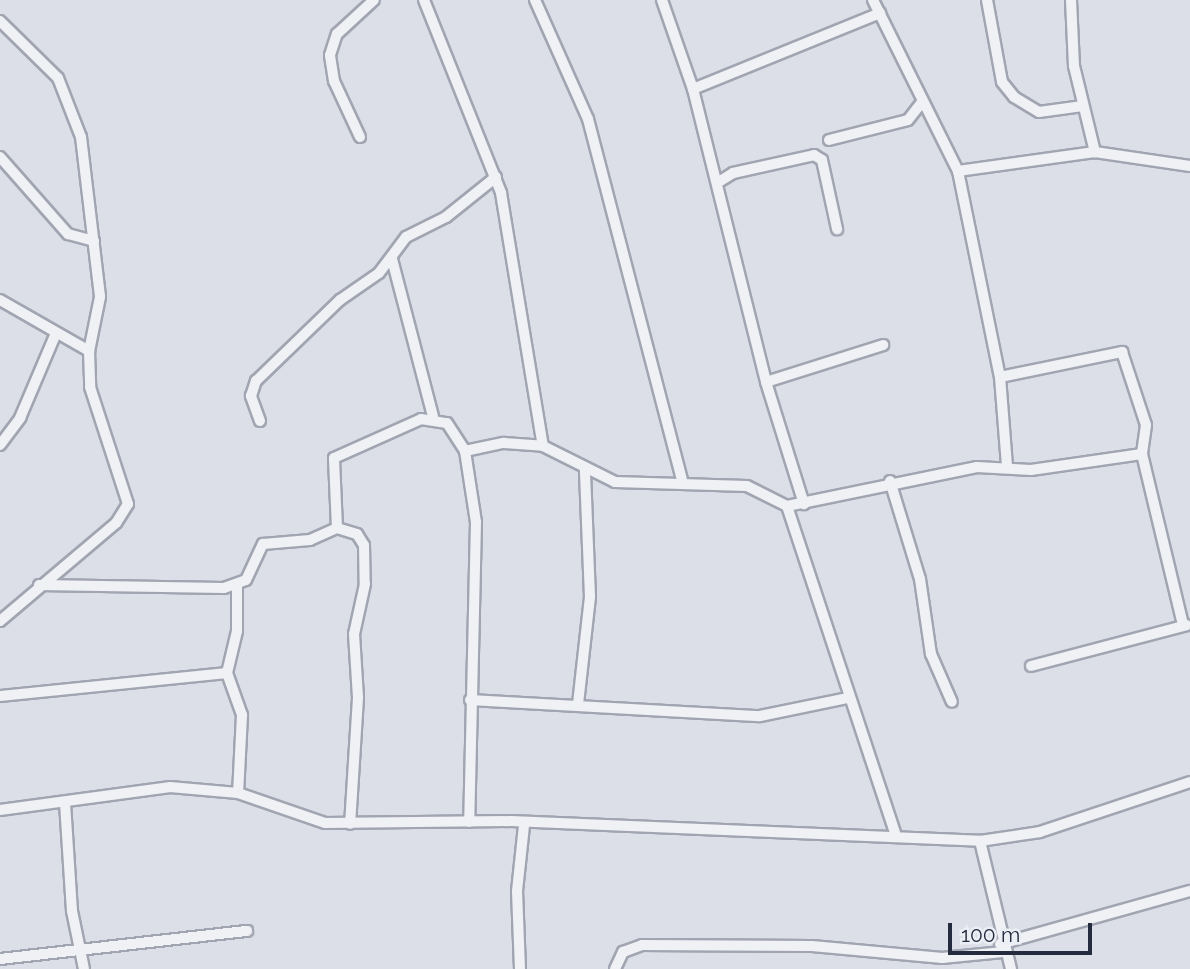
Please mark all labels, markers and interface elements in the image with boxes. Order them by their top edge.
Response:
scale bar [952,909,1096,953]
text: 100 m [961,922,1020,947]

